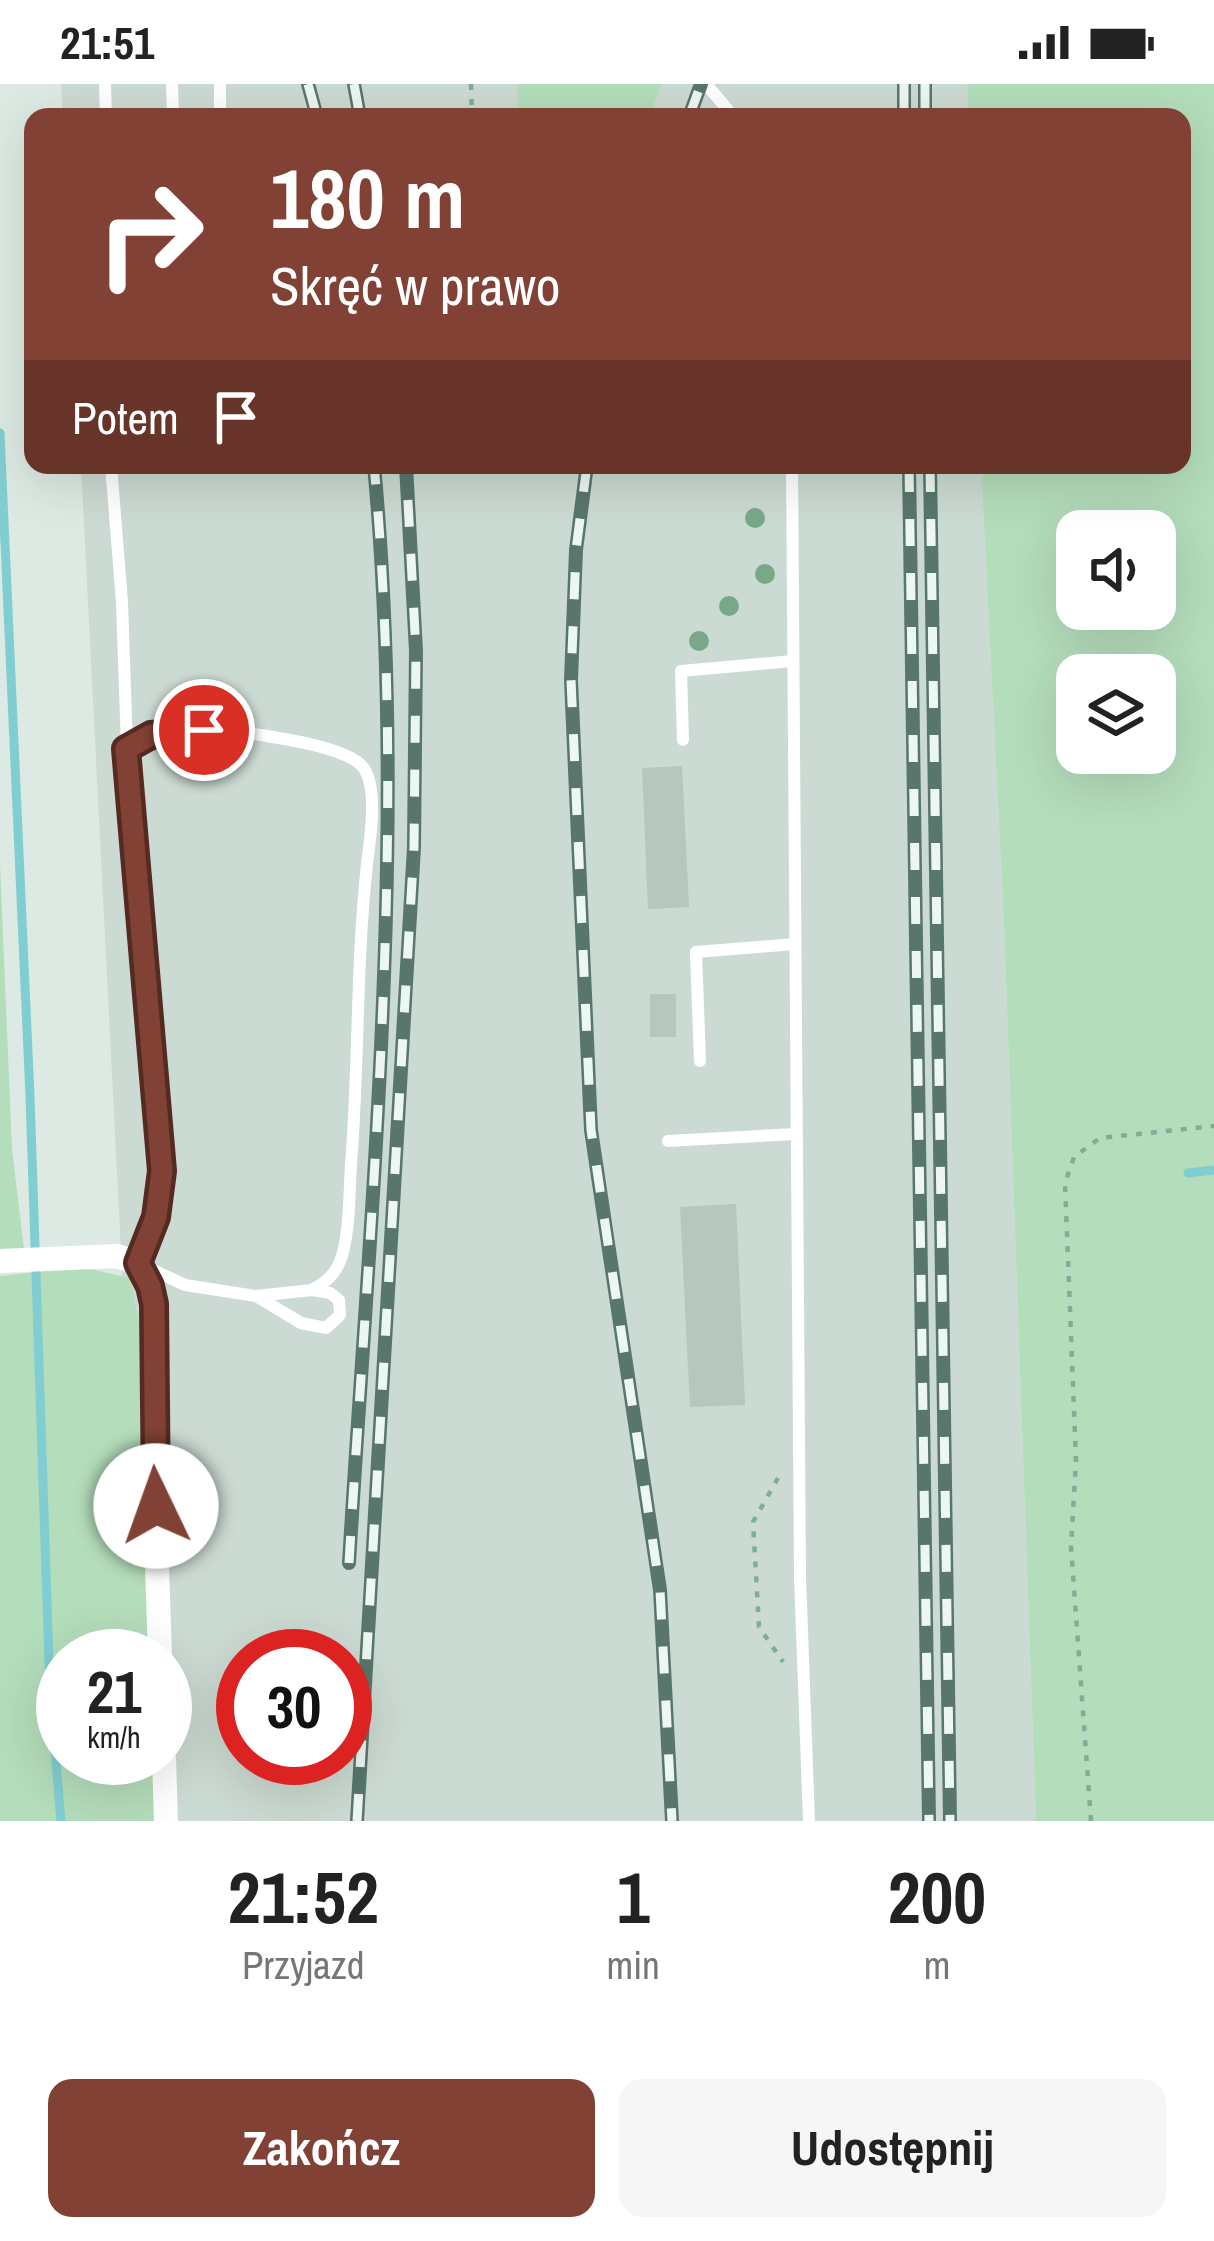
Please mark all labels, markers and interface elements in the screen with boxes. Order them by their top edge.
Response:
text: 21:51 [60,12,154,73]
text: 180 m [270,141,465,254]
icon: right [72,156,228,312]
text: Skręć w prawo [270,249,560,322]
icon: arrive [203,384,269,450]
text: Potem [72,387,179,448]
map controls [1056,510,1176,774]
button: sound [1056,510,1176,630]
button: layers [1056,654,1176,774]
pin [153,679,255,781]
icon: arrive [171,697,237,763]
position arrow [93,1443,219,1569]
speed limit sign: 30 [216,1629,372,1785]
text: 21 [87,1651,141,1732]
text: km/h [87,1717,141,1757]
text: 21:52 [228,1848,379,1945]
text: 1 [617,1848,650,1945]
text: 200 [888,1848,986,1945]
text: Przyjazd [242,1939,365,1991]
text: min [607,1939,660,1991]
text: m [924,1939,950,1991]
button: Zakończ [48,2079,595,2217]
button: Udostępnij [619,2079,1166,2217]

